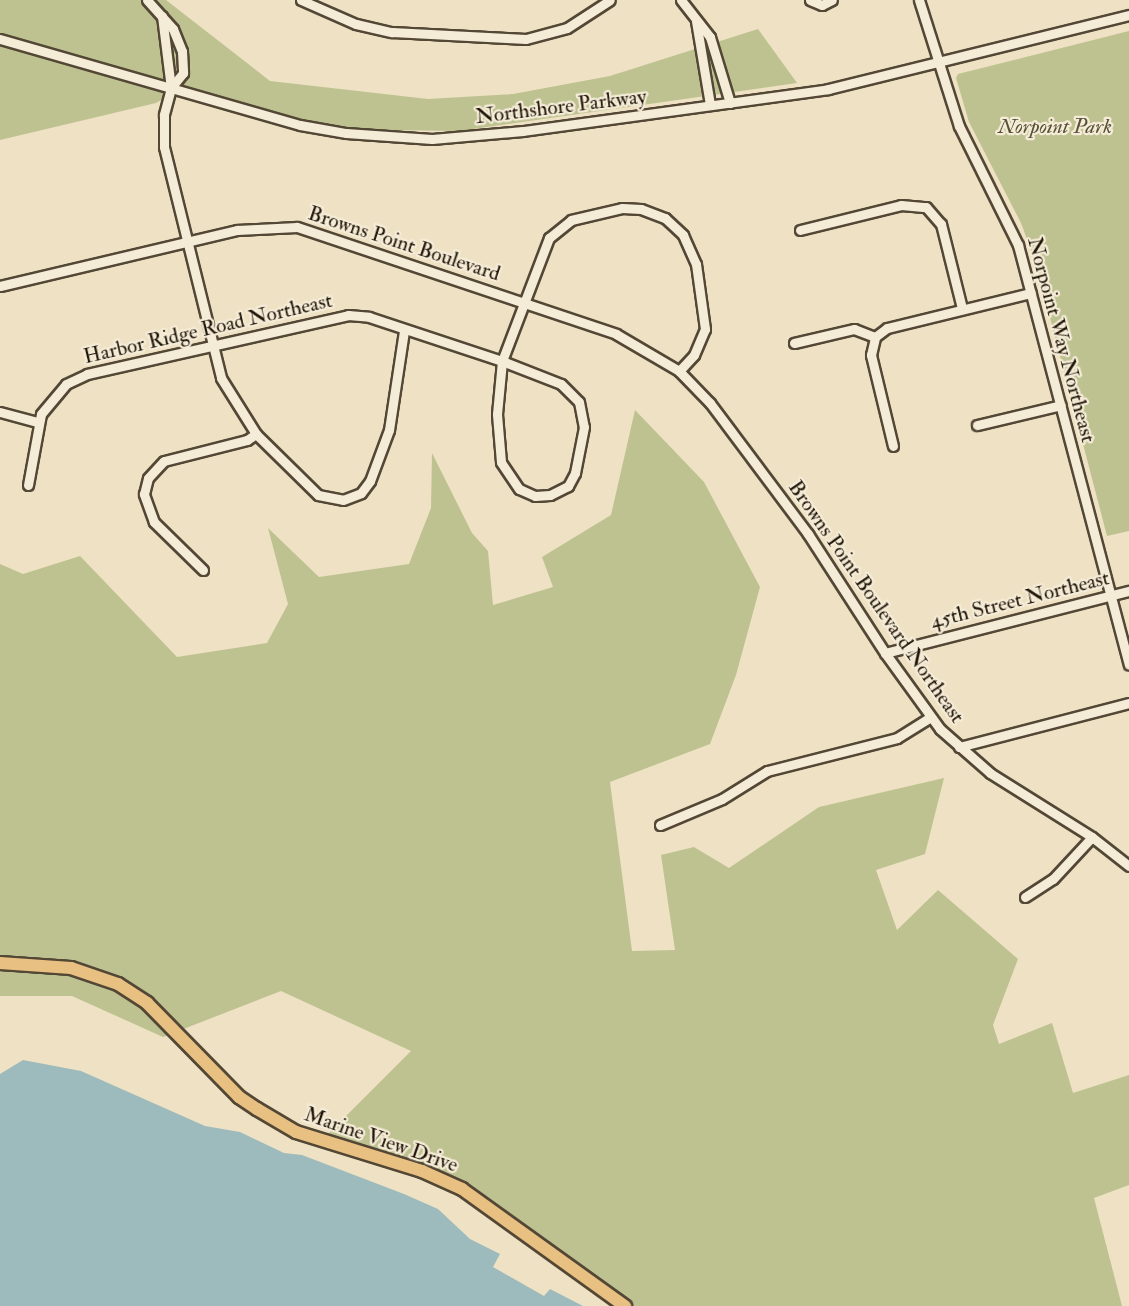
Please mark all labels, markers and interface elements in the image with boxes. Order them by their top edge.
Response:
street label: Northshore Parkway [474,84,648,130]
park label: Norpoint Park [998,114,1112,140]
street label: Browns Point Boulevard [305,201,503,287]
street label: Norpoint Way Northeast [1021,235,1101,445]
street label: Harbor Ridge Road Northeast [81,288,335,370]
street label: Browns Point Boulevard Northeast [782,476,970,728]
street label: 45th Street Northeast [928,566,1112,634]
street label: Marine View Drive [301,1102,461,1178]

